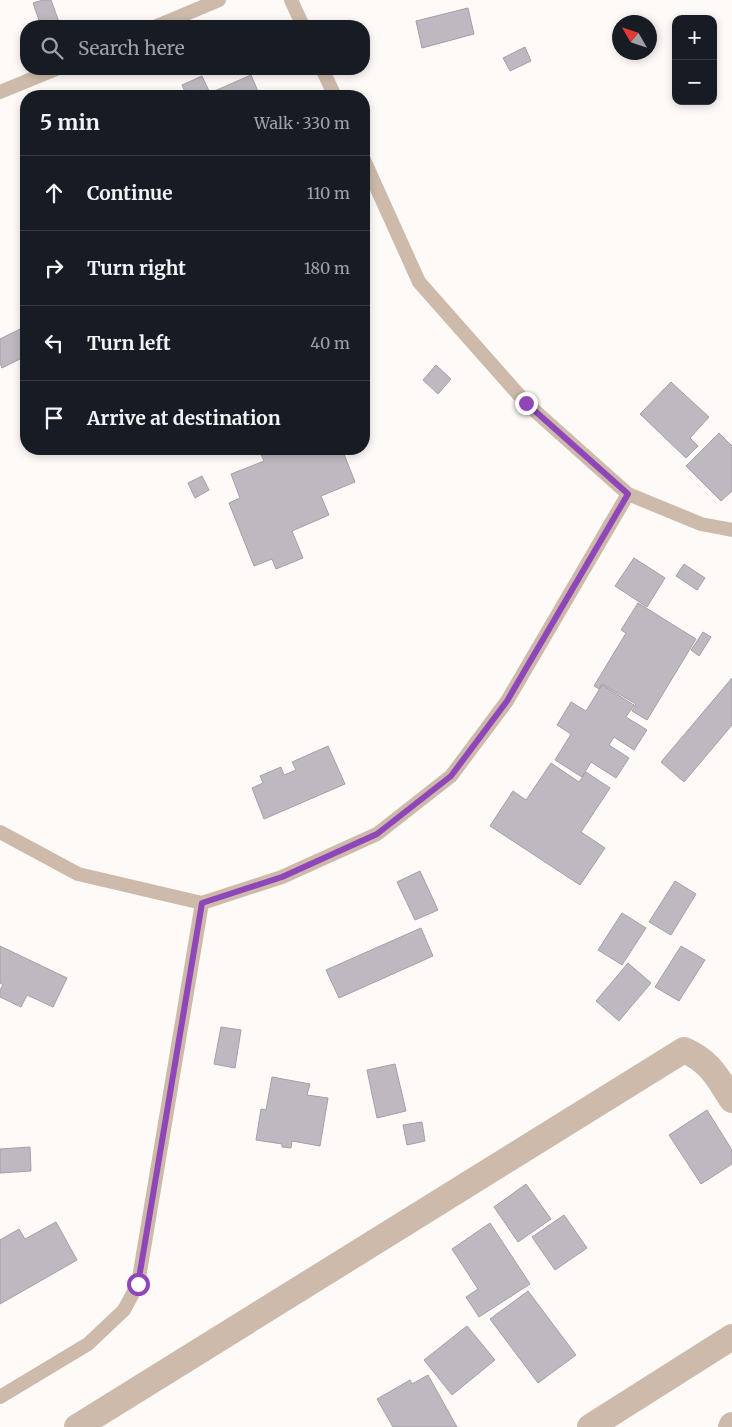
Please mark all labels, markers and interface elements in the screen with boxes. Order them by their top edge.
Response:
north arrow [612,15,657,60]
map controls [672,15,717,105]
button: + [672,15,717,60]
search box [20,20,370,75]
icon: search [38,34,66,62]
text: Search here [78,36,185,60]
button: − [672,60,717,105]
text: 5 min [40,109,100,136]
text: Walk · 330 m [254,113,350,133]
icon: ahead [40,179,68,207]
text: Continue [87,181,173,205]
text: 110 m [307,183,350,203]
icon: right [40,254,68,282]
text: Turn right [87,256,186,280]
text: 180 m [304,258,350,278]
icon: left [40,329,68,357]
text: Turn left [87,331,171,355]
text: 40 m [310,333,350,353]
route end [515,392,538,415]
icon: arrive [40,404,68,432]
text: Arrive at destination [87,406,281,430]
route start [127,1273,150,1296]

